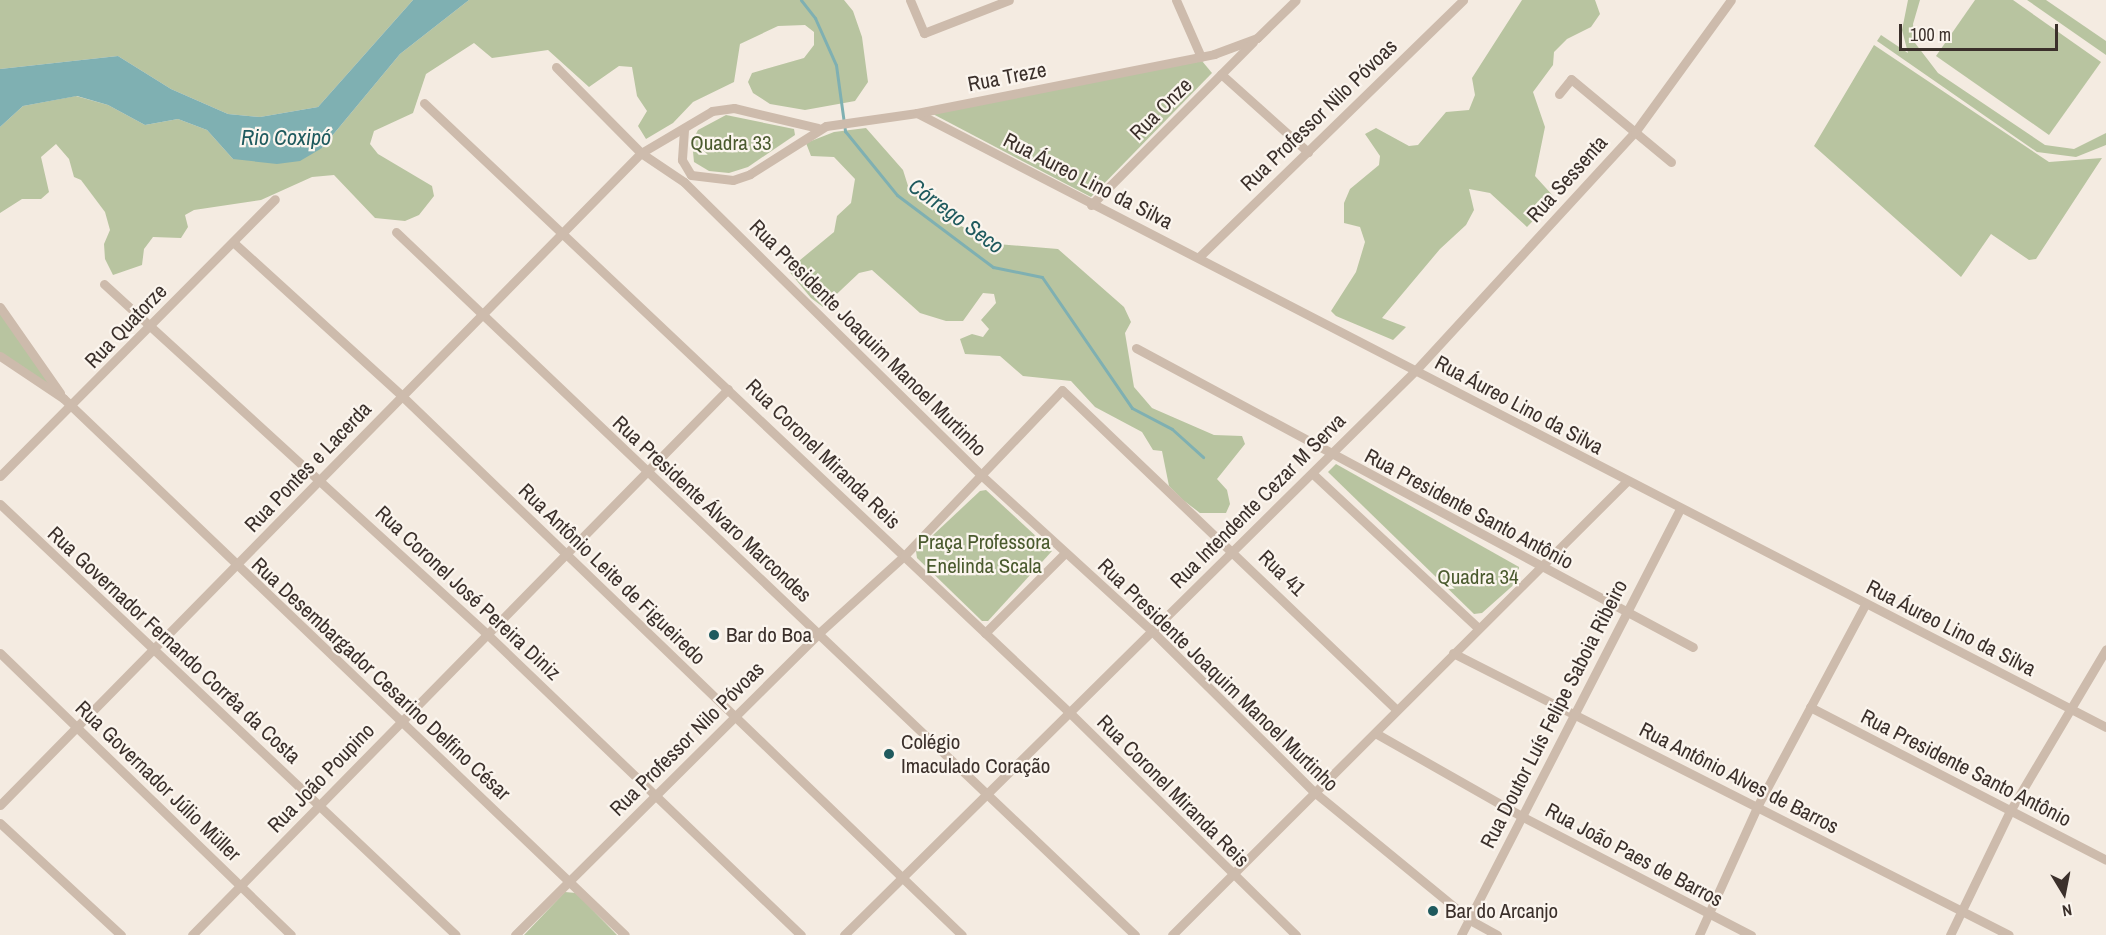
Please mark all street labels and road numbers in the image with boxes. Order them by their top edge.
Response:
street label: Rua Professor Nilo Póvoas [1236,34,1402,196]
street label: Rua Treze [965,57,1049,97]
street label: Rua Onze [1125,73,1197,145]
street label: Rua Áureo Lino da Silva [999,127,1177,235]
street label: Rua Sessenta [1521,130,1613,228]
street label: Rua Presidente Joaquim Manoel Murtinho [744,214,992,462]
street label: Rua Quatorze [80,279,172,373]
street label: Rua Áureo Lino da Silva [1430,350,1608,460]
street label: Rua Coronel Miranda Reis [741,374,905,534]
street label: Rua Pontes e Lacerda [239,397,377,537]
street label: Rua Intendente Cezar M Serva [1165,408,1351,594]
street label: Rua Presidente Álvaro Marcondes [607,410,817,608]
street label: Rua Presidente Santo Antônio [1360,443,1578,575]
street label: Rua Antônio Leite de Figueiredo [513,478,711,670]
street label: Rua Coronel José Pereira Diniz [370,501,566,685]
street label: Rua Governador Fernando Corrêa da Costa [43,521,305,769]
street label: Rua 41 [1253,545,1311,601]
street label: Rua Desembargador Cesarino Delfino César [246,552,516,806]
street label: Rua Presidente Joaquim Manoel Murtinho [1093,553,1343,797]
street label: Rua Áureo Lino da Silva [1862,574,2040,682]
street label: Rua Doutor Luís Felipe Saboia Ribeiro [1475,576,1633,852]
street label: Rua Professor Nilo Póvoas [605,657,769,821]
street label: Rua Governador Júlio Müller [70,695,246,867]
street label: Rua Presidente Santo Antônio [1856,704,2076,832]
street label: Rua Coronel Miranda Reis [1092,710,1254,872]
street label: Rua Antônio Alves de Barros [1634,716,1844,840]
street label: Rua João Poupino [262,718,380,838]
street label: Rua João Paes de Barros [1541,798,1727,912]

